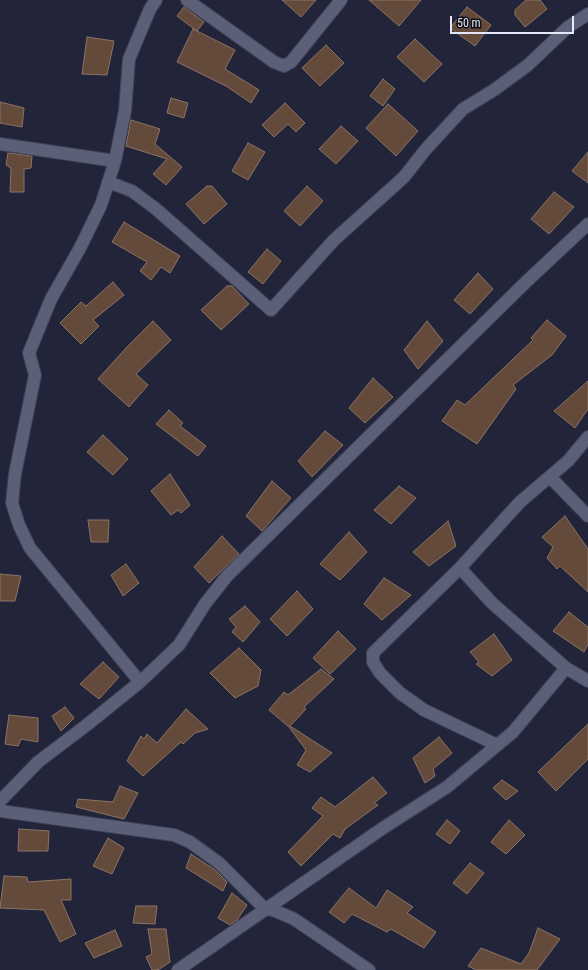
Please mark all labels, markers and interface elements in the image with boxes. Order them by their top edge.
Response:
scale bar [452,8,576,34]
text: 50 m [457,16,481,30]

